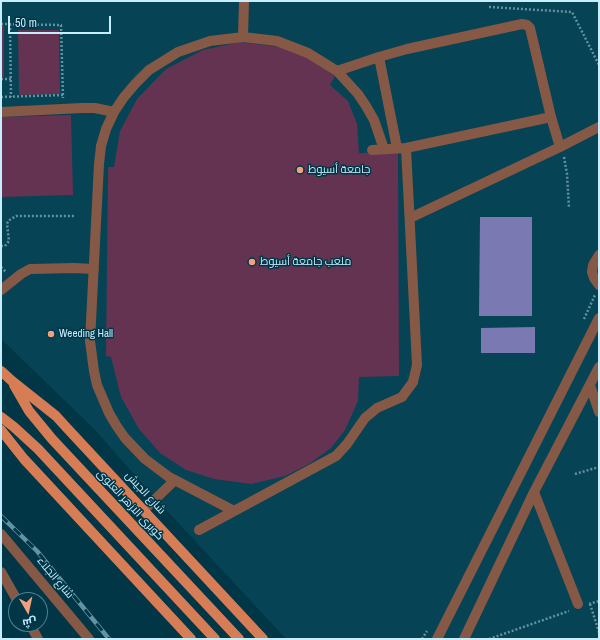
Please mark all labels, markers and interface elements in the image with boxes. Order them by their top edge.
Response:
scale bar [10,8,113,34]
text: 50 m [15,15,37,31]
place label: جامعة أسيوط [308,163,370,177]
marker: جامعة أسيوط [295,165,305,175]
place label: ملعب جامعة أسيوط [260,255,351,269]
marker: ملعب جامعة أسيوط [247,257,257,267]
place label: Weeding Hall [59,327,113,341]
marker: Weeding Hall [46,329,56,339]
street label: كوبرى الازهر العلوى [94,467,166,543]
street label: شارع الجيش [122,469,168,517]
street label: شارع الجلاء [34,555,76,601]
north arrow [8,592,48,632]
text: ش [22,615,38,631]

